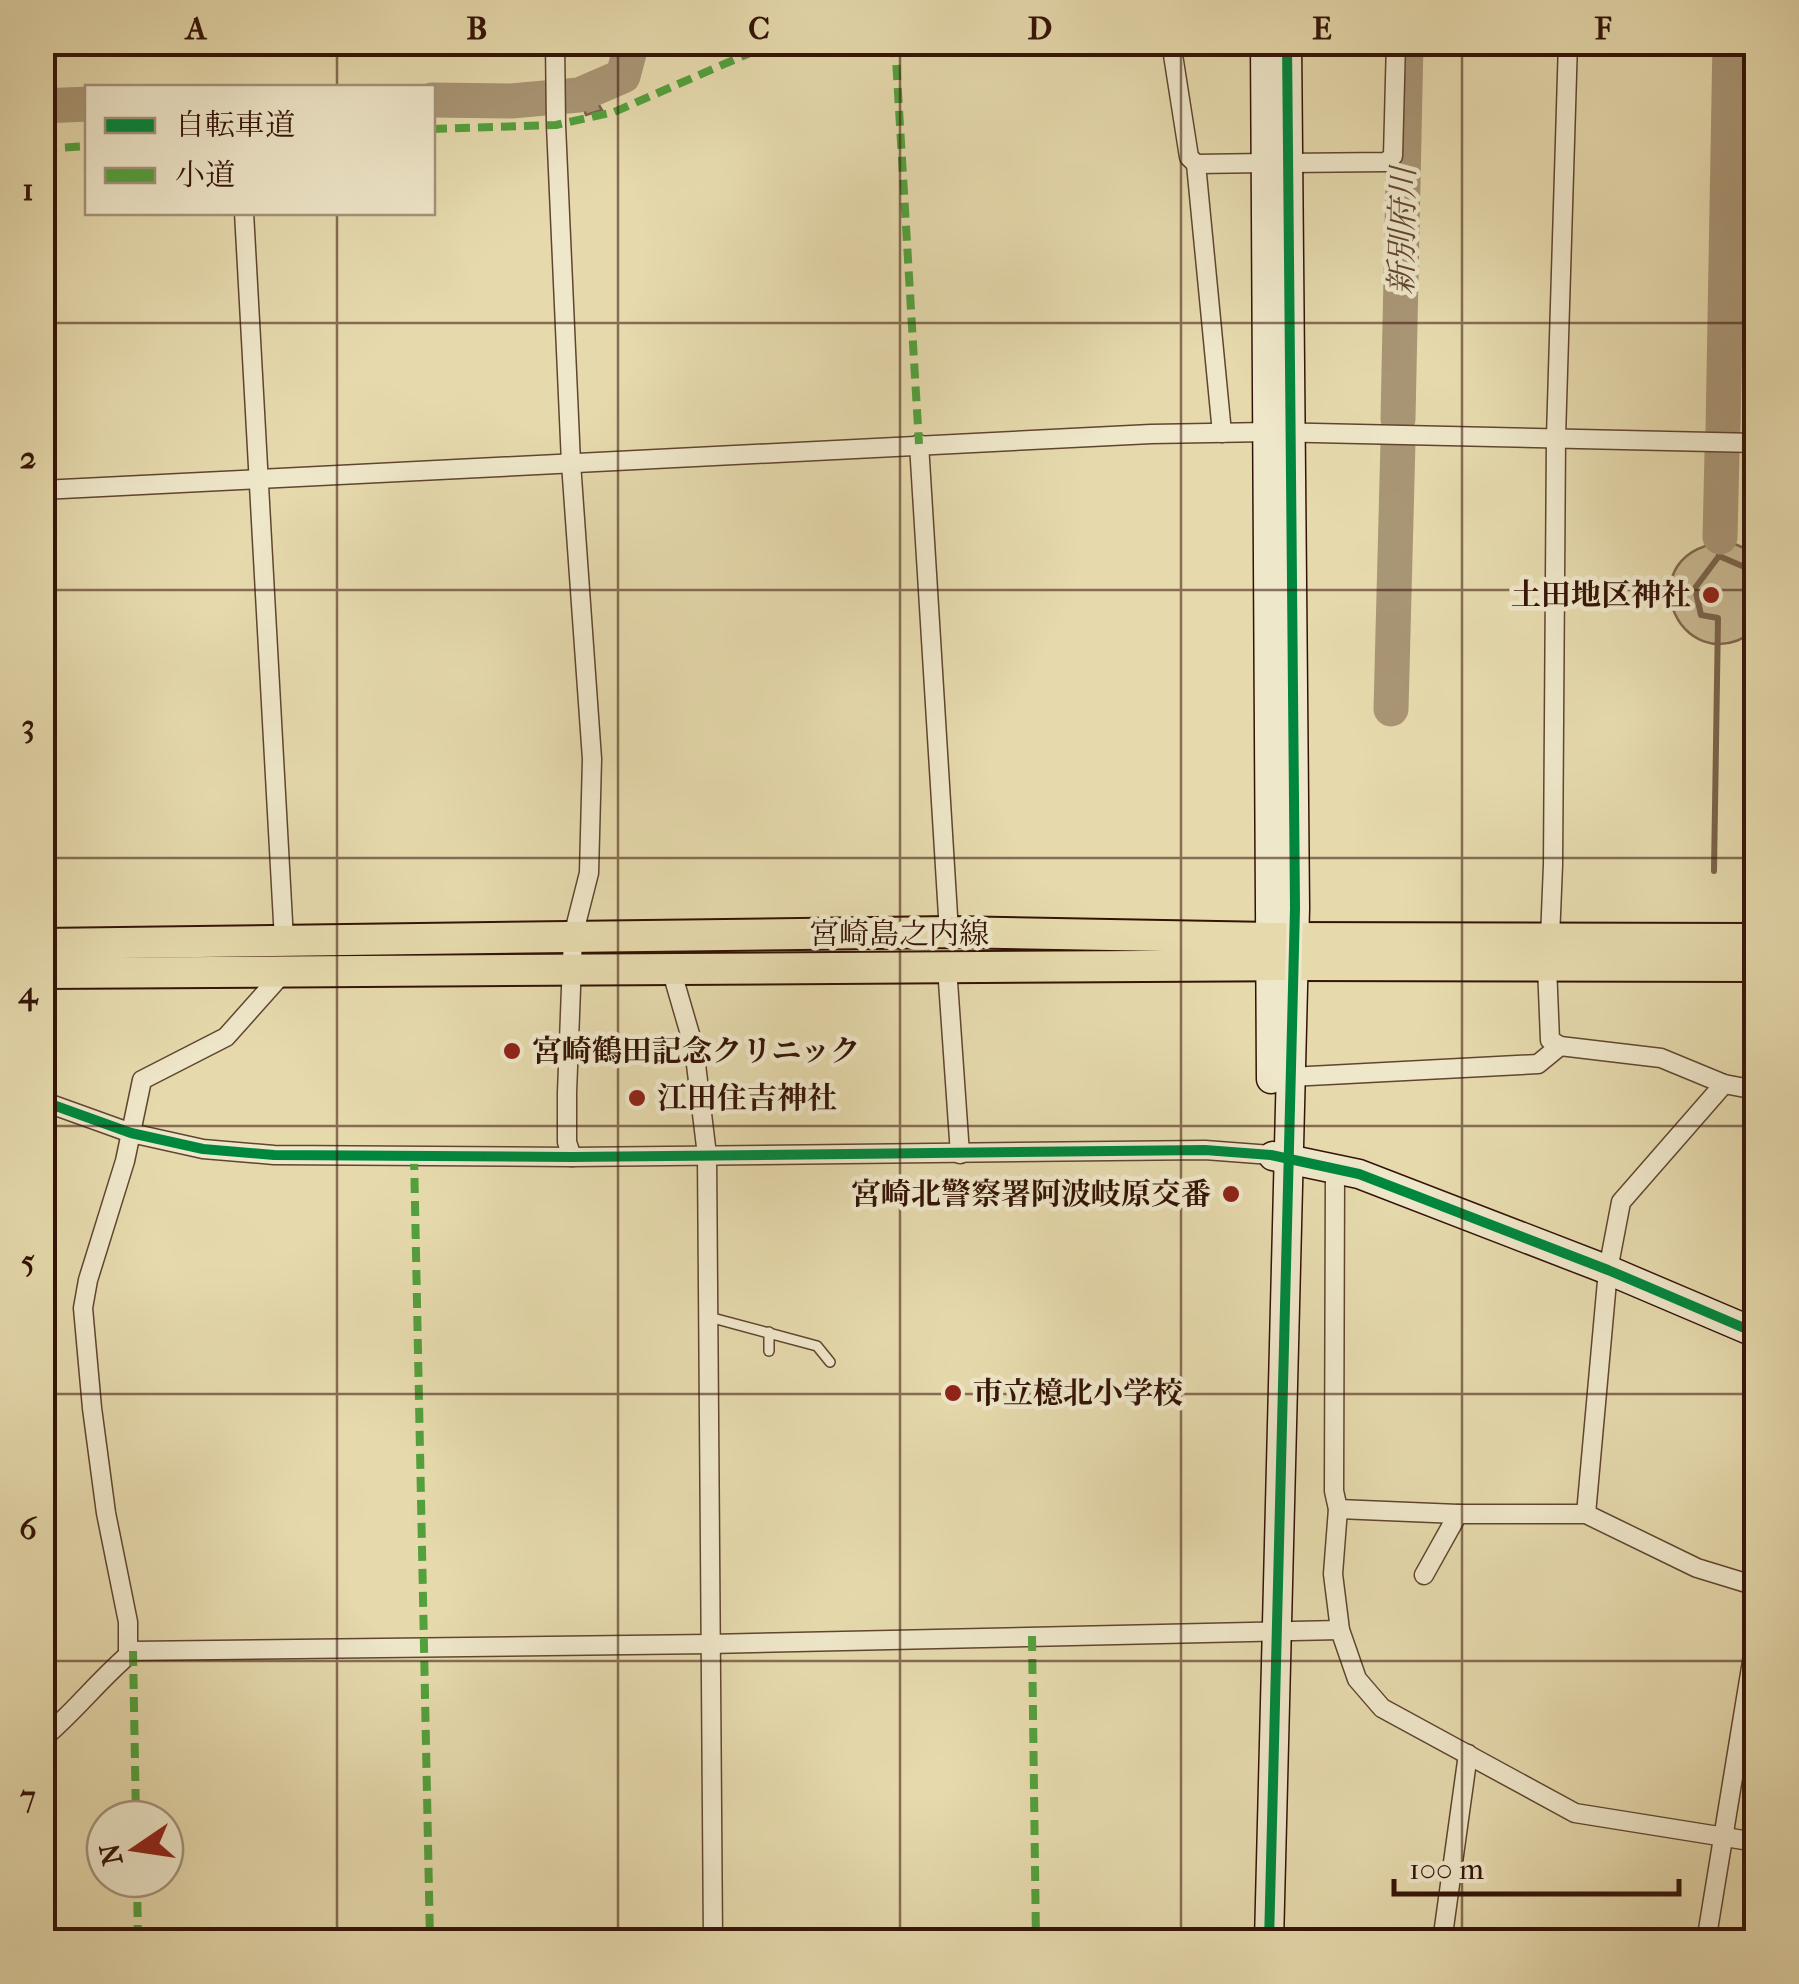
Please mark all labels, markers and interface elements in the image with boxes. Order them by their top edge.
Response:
text: A [184,10,208,47]
text: B [467,10,487,47]
text: C [748,10,770,47]
text: D [1028,10,1052,47]
text: E [1312,10,1332,47]
text: F [1594,10,1612,47]
legend [85,85,435,215]
text: 自転車道 [175,108,295,143]
text: 小道 [175,158,235,193]
water label: 新別府川 [1383,164,1422,295]
text: 1 [22,171,34,208]
text: 2 [20,439,36,476]
place label: 土田地区神社 [1511,578,1691,613]
marker: 土田地区神社 [1700,584,1722,606]
text: 3 [21,707,35,744]
street label: 宮崎島之内線 [809,917,989,952]
text: 4 [18,974,40,1012]
place label: 宮崎鶴田記念クリニック [532,1034,860,1069]
marker: 宮崎鶴田記念クリニック [501,1040,523,1062]
place label: 江田住吉神社 [657,1081,837,1116]
marker: 江田住吉神社 [626,1087,648,1109]
place label: 宮崎北警察署阿波岐原交番 [851,1177,1211,1212]
marker: 宮崎北警察署阿波岐原交番 [1220,1183,1242,1205]
text: 5 [21,1242,35,1279]
place label: 市立檍北小学校 [973,1376,1183,1411]
marker: 市立檍北小学校 [942,1382,964,1404]
text: 6 [19,1510,37,1547]
text: 7 [19,1778,36,1815]
north arrow [85,1799,185,1899]
scale bar [1394,1834,1679,1896]
text: N [92,1840,130,1869]
text: 100 m [1409,1852,1484,1887]

